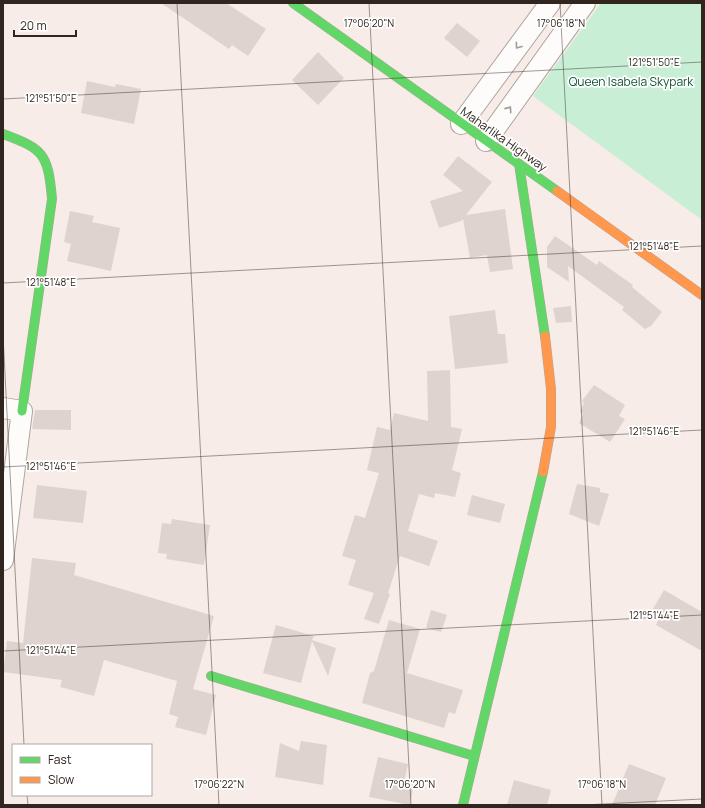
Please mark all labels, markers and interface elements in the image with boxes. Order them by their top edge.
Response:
scale bar [14,12,76,38]
text: 17°06'20"N [344,16,394,30]
text: 17°06'18"N [537,16,585,30]
text: 20 m [20,17,47,34]
one-way arrow [516,41,523,48]
text: 121°51'50"E [628,55,680,69]
park label: Queen Isabela Skypark [569,73,694,90]
text: 121°51'50"E [25,91,77,105]
street label: Maharlika Highway [457,103,551,176]
one-way arrow [504,107,511,114]
text: 121°51'48"E [629,239,679,253]
text: 121°51'48"E [26,275,76,289]
text: 121°51'46"E [629,424,679,438]
text: 121°51'46"E [26,459,76,473]
text: 121°51'44"E [629,608,679,622]
text: 121°51'44"E [26,643,76,657]
legend [12,744,152,796]
text: Fast [48,751,72,768]
text: Slow [48,771,74,788]
text: 17°06'22"N [194,777,244,791]
text: 17°06'20"N [385,777,435,791]
text: 17°06'18"N [578,777,626,791]

